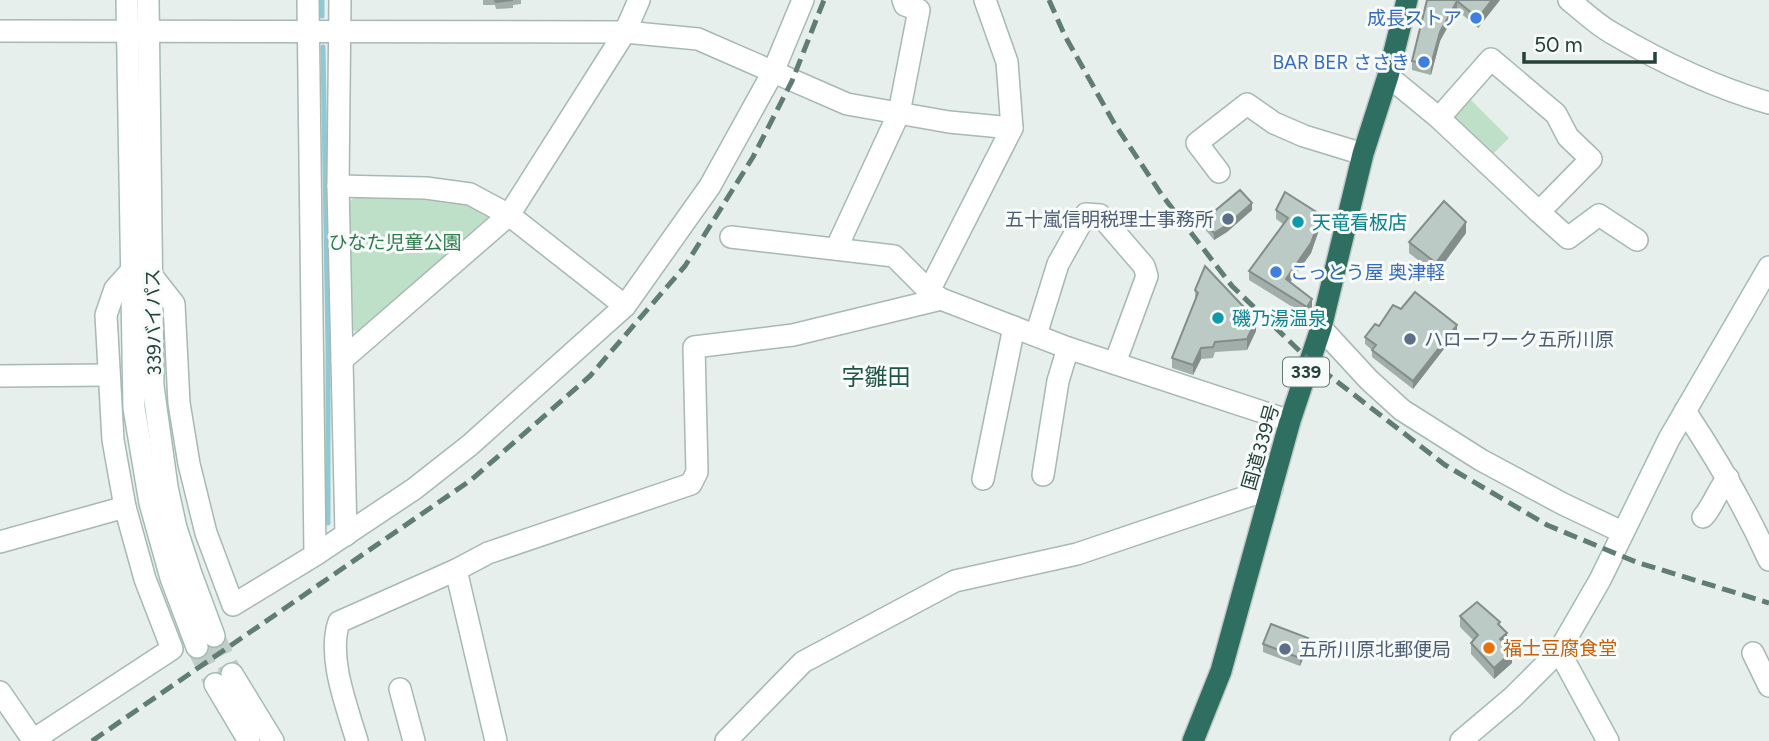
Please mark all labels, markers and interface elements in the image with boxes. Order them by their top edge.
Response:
place label: 成長ストア [1367,7,1462,30]
marker: 成長ストア [1468,10,1484,26]
scale bar [1524,21,1655,65]
text: 50 m [1534,32,1583,57]
place label: BAR BER ささき [1272,51,1410,74]
marker: BAR BER ささき [1416,54,1432,70]
place label: 五十嵐信明税理士事務所 [1005,208,1214,231]
marker: 五十嵐信明税理士事務所 [1220,211,1236,227]
place label: 天竜看板店 [1312,211,1407,234]
marker: 天竜看板店 [1290,214,1306,230]
park label: ひなた児童公園 [328,231,462,254]
place label: こっとう屋 奥津軽 [1290,261,1445,284]
marker: こっとう屋 奥津軽 [1268,264,1284,280]
street label: 339バイパス [141,268,166,376]
place label: 磯乃湯温泉 [1232,307,1327,330]
marker: 磯乃湯温泉 [1210,310,1226,326]
place label: ハローワーク五所川原 [1424,328,1614,351]
marker: ハローワーク五所川原 [1402,331,1418,347]
road number: 339 [1283,358,1329,386]
district label: 字雛田 [842,363,911,391]
street label: 国道339号 [1237,401,1284,493]
place label: 福士豆腐食堂 [1503,637,1617,660]
place label: 五所川原北郵便局 [1299,638,1451,661]
marker: 福士豆腐食堂 [1481,640,1497,656]
marker: 五所川原北郵便局 [1277,641,1293,657]

